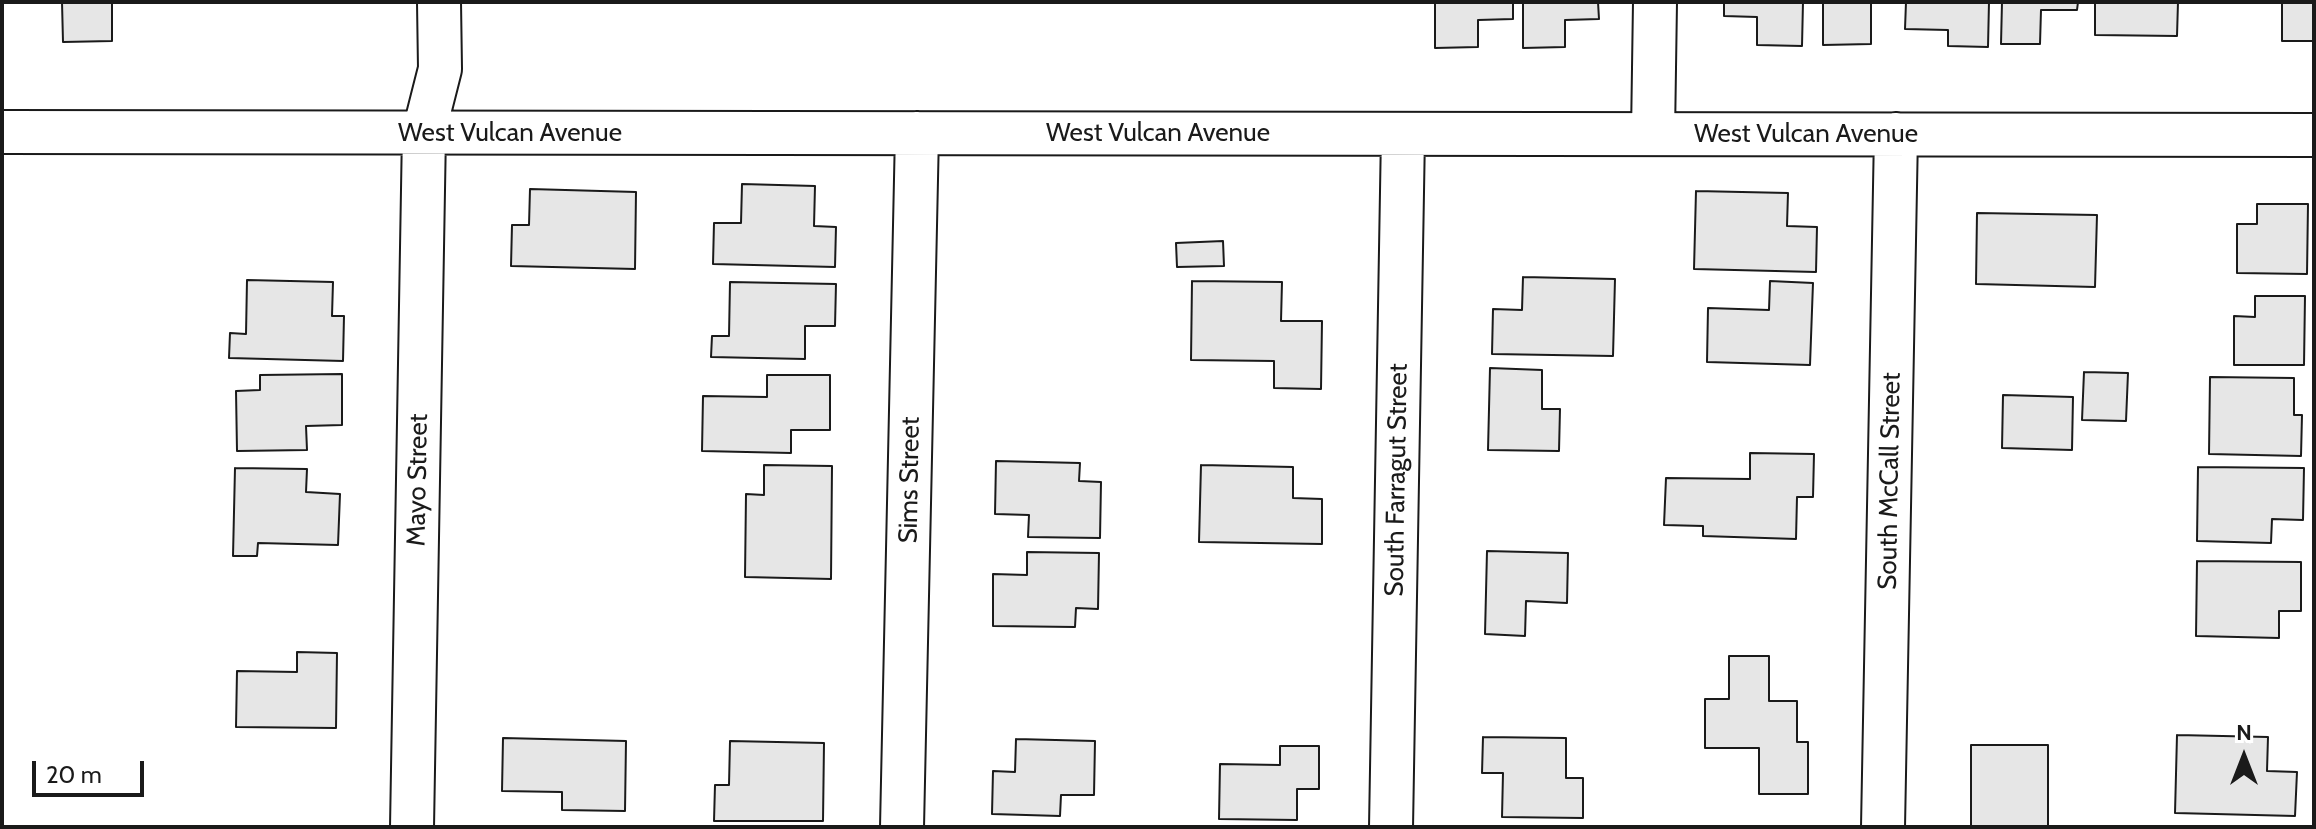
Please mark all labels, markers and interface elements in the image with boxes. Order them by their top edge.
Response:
street label: West Vulcan Avenue [398,117,622,149]
street label: West Vulcan Avenue [1046,117,1270,149]
street label: West Vulcan Avenue [1694,118,1918,150]
street label: South Farragut Street [1379,363,1415,597]
street label: South McCall Street [1873,372,1907,590]
street label: Mayo Street [401,413,435,547]
street label: Sims Street [893,416,927,544]
north arrow [2204,717,2284,797]
text: N [2236,719,2252,746]
scale bar [36,745,148,795]
text: 20 m [46,760,102,789]

